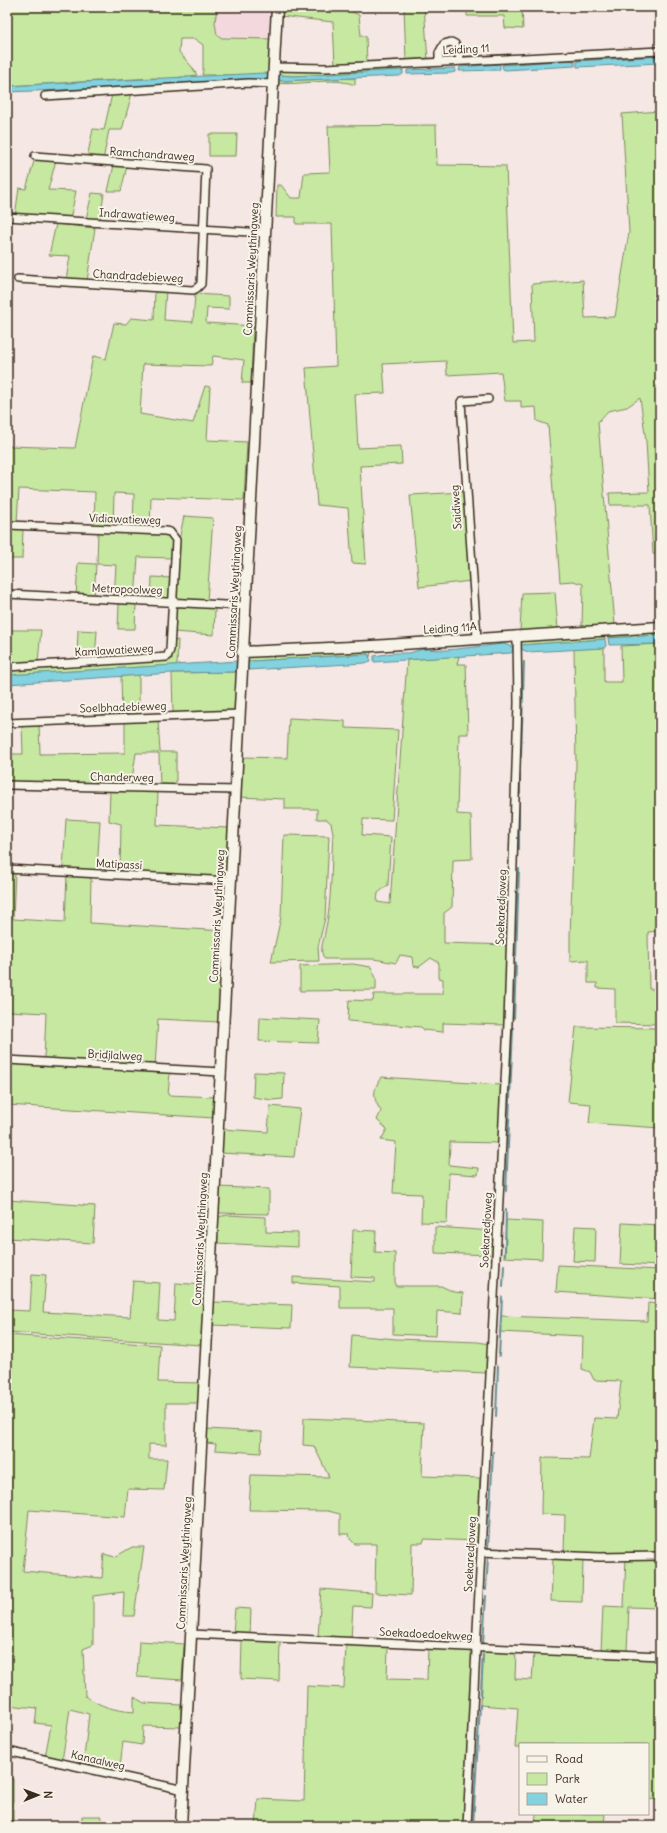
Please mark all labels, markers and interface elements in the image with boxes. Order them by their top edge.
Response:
street label: Leiding 11 [442,41,490,57]
street label: Ramchandraweg [109,144,195,164]
street label: Commissaris Weythingweg [241,202,261,336]
street label: Indrawatieweg [99,205,175,225]
street label: Chandradebieweg [92,267,184,285]
street label: Saidiweg [447,484,465,530]
street label: Vidiawatieweg [89,511,161,527]
street label: Commissaris Weythingweg [224,525,244,659]
street label: Metropoolweg [91,581,163,597]
street label: Leiding 11A [423,619,477,637]
street label: Kamlawatieweg [74,641,154,659]
street label: Soelbhadebieweg [79,698,167,716]
street label: Chanderweg [90,769,154,785]
street label: Commissaris Weythingweg [207,849,227,983]
street label: Matipassi [96,856,142,872]
street label: Soekaredjoweg [493,869,509,945]
street label: Bridjlalweg [87,1047,143,1063]
street label: Commissaris Weythingweg [190,1172,210,1306]
street label: Soekaredjoweg [477,1192,495,1268]
street label: Commissaris Weythingweg [174,1496,194,1630]
street label: Soekaredjoweg [461,1516,479,1592]
street label: Soekadoedoekweg [379,1625,473,1643]
legend [519,1743,649,1815]
street label: Kanaalweg [70,1747,126,1773]
text: Road [555,1751,583,1766]
text: Park [555,1771,580,1786]
north arrow [18,1775,58,1815]
text: N [41,1791,55,1799]
text: Water [555,1791,588,1806]

